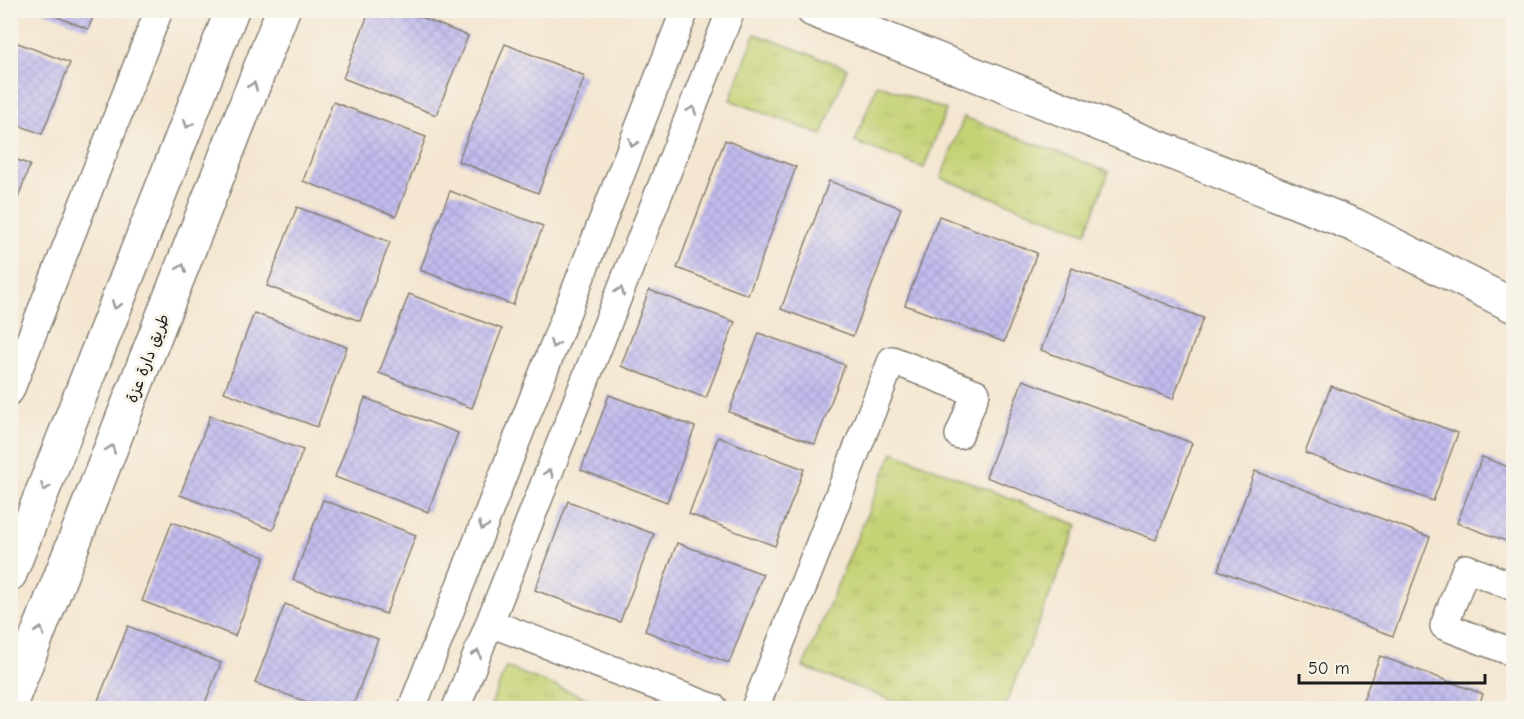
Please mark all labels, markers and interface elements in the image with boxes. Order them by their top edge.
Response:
one-way arrow [246,81,258,92]
one-way arrow [685,105,697,116]
one-way arrow [182,118,195,128]
one-way arrow [628,137,640,148]
one-way arrow [175,263,187,274]
one-way arrow [613,286,625,297]
one-way arrow [111,299,123,310]
street label: طريق دارة عزة [123,311,173,405]
one-way arrow [549,338,562,349]
one-way arrow [104,444,116,455]
one-way arrow [542,468,554,479]
one-way arrow [40,480,52,491]
one-way arrow [478,520,490,531]
one-way arrow [32,626,45,636]
scale bar [1299,647,1485,685]
one-way arrow [470,649,483,660]
text: 50 m [1308,658,1350,679]

